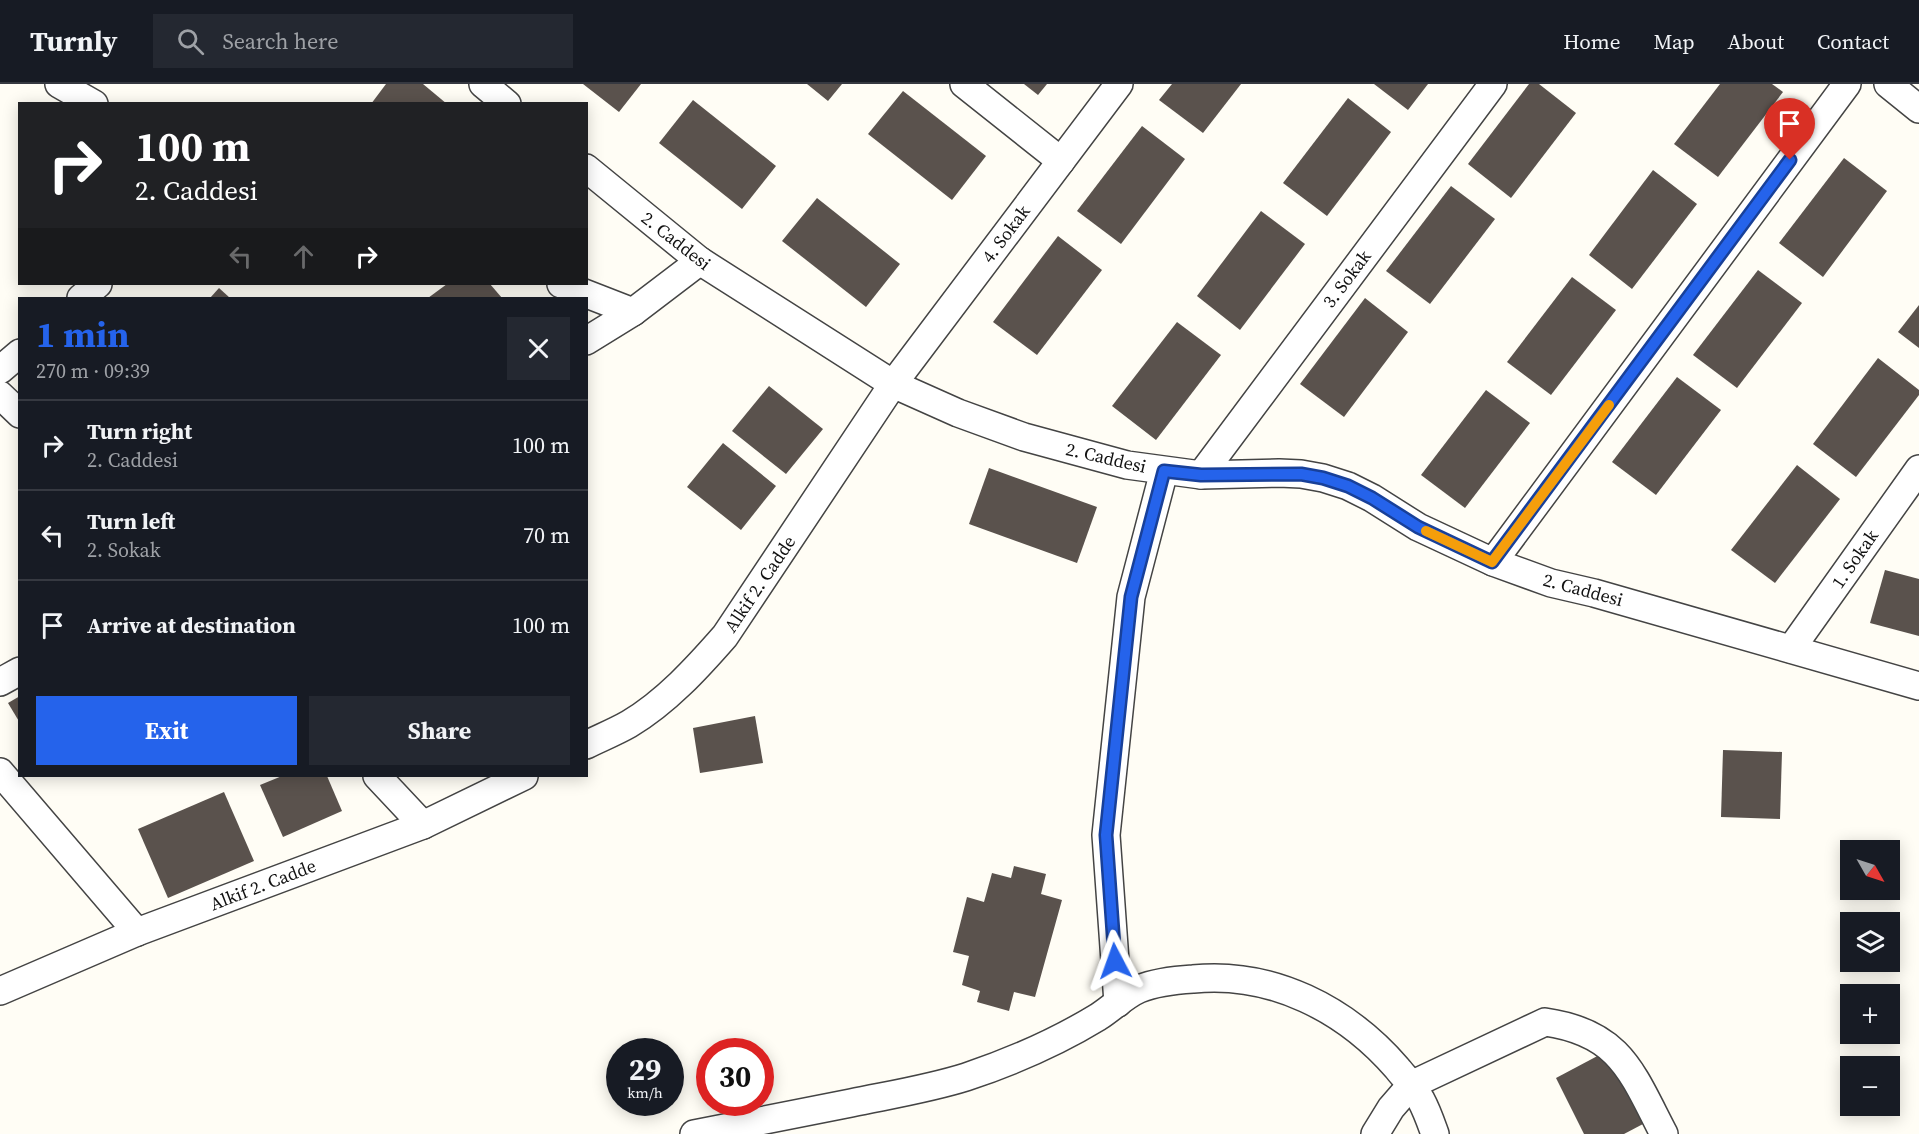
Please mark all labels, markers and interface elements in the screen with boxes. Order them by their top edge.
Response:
search box [153,14,573,68]
text: Turnly [30,22,117,60]
icon: search [174,25,207,58]
text: Search here [222,26,338,56]
text: Home [1563,27,1621,56]
text: Map [1654,27,1695,56]
text: About [1728,27,1784,56]
text: Contact [1817,27,1889,56]
pin [1764,98,1815,160]
icon: arrive [1773,107,1806,140]
text: 100 m [135,117,250,175]
icon: right [36,126,114,204]
text: 2. Caddesi [135,172,258,209]
street label: 4. Sokak [976,200,1036,268]
street label: 2. Caddesi [636,206,716,276]
icon: left [224,240,257,273]
icon: ahead [287,240,320,273]
icon: right [350,240,383,273]
street label: 3. Sokak [1317,245,1377,313]
text: 1 min [36,310,129,359]
button: close [507,317,570,380]
text: 270 m · 09:39 [36,357,150,385]
text: Turn right [87,416,192,446]
icon: right [36,429,69,462]
text: 100 m [512,430,570,460]
street label: 2. Caddesi [1063,436,1149,479]
text: 2. Caddesi [87,446,178,474]
text: Turn left [87,506,175,536]
icon: left [36,519,69,552]
text: 70 m [523,520,570,550]
street label: 1. Sokak [1825,524,1884,593]
street label: Alkif 2. Cadde [718,530,801,637]
text: 2. Sokak [87,536,161,564]
street label: 2. Caddesi [1540,567,1626,612]
icon: arrive [36,609,69,642]
text: Arrive at destination [87,610,296,640]
text: 100 m [512,610,570,640]
button: Exit [36,696,297,765]
button: Share [309,696,570,765]
north arrow [1840,840,1900,900]
map controls [1840,840,1900,1116]
street label: Alkif 2. Cadde [206,853,319,916]
button: layers [1840,912,1900,972]
position arrow [1083,929,1147,993]
button: + [1840,984,1900,1044]
speed limit sign: 30 [696,1038,774,1116]
text: 29 [629,1049,661,1090]
button: − [1840,1056,1900,1116]
text: km/h [627,1082,663,1103]

